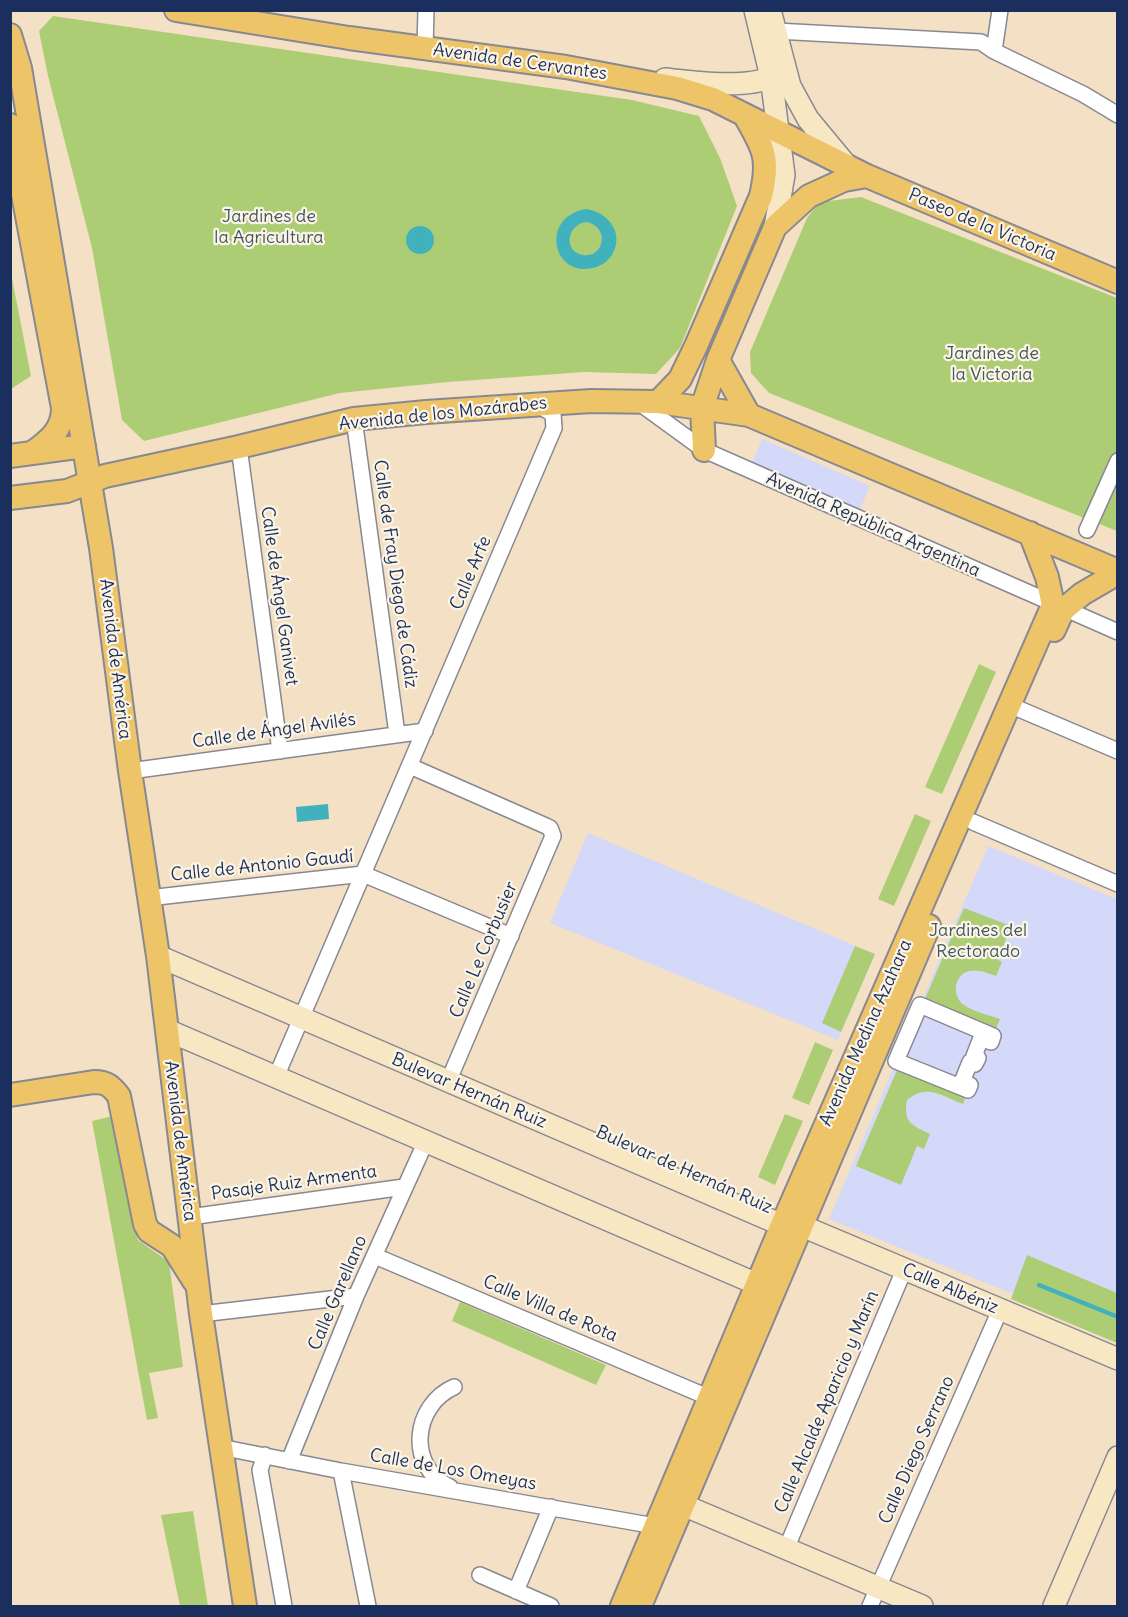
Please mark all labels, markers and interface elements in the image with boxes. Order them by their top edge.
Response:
street label: Avenida de Cervantes [432,39,608,85]
street label: Paseo de la Victoria [905,184,1059,266]
park label: Jardines de la Agricultura [214,206,324,248]
park label: Jardines de la Victoria [945,343,1039,386]
street label: Avenida de los Mozárabes [338,392,548,436]
street label: Calle de Fray Diego de Cádiz [368,458,422,690]
street label: Avenida República Argentina [763,468,983,582]
street label: Calle de Ángel Ganivet [256,505,302,687]
street label: Calle Arfe [446,533,496,613]
street label: Avenida de América [94,577,136,741]
street label: Calle de Ángel Avilés [191,709,357,753]
street label: Calle de Antonio Gaudí [170,846,354,886]
street label: Calle Le Corbusier [446,879,522,1021]
park label: Jardines del Rectorado [929,920,1027,962]
street label: Avenida Medina Azahara [815,936,917,1130]
street label: Bulevar Hernán Ruiz [388,1049,550,1133]
street label: Avenida de América [159,1059,201,1223]
street label: Bulevar de Hernán Ruiz [592,1121,776,1219]
street label: Pasaje Ruiz Armenta [210,1161,378,1205]
street label: Calle Garellano [304,1232,372,1354]
street label: Calle Albéniz [899,1259,1001,1319]
street label: Calle Villa de Rota [479,1271,621,1347]
street label: Calle Alcalde Aparicio y Marín [770,1288,884,1516]
street label: Calle Diego Serrano [875,1373,959,1527]
street label: Calle de Los Omeyas [368,1445,538,1495]

